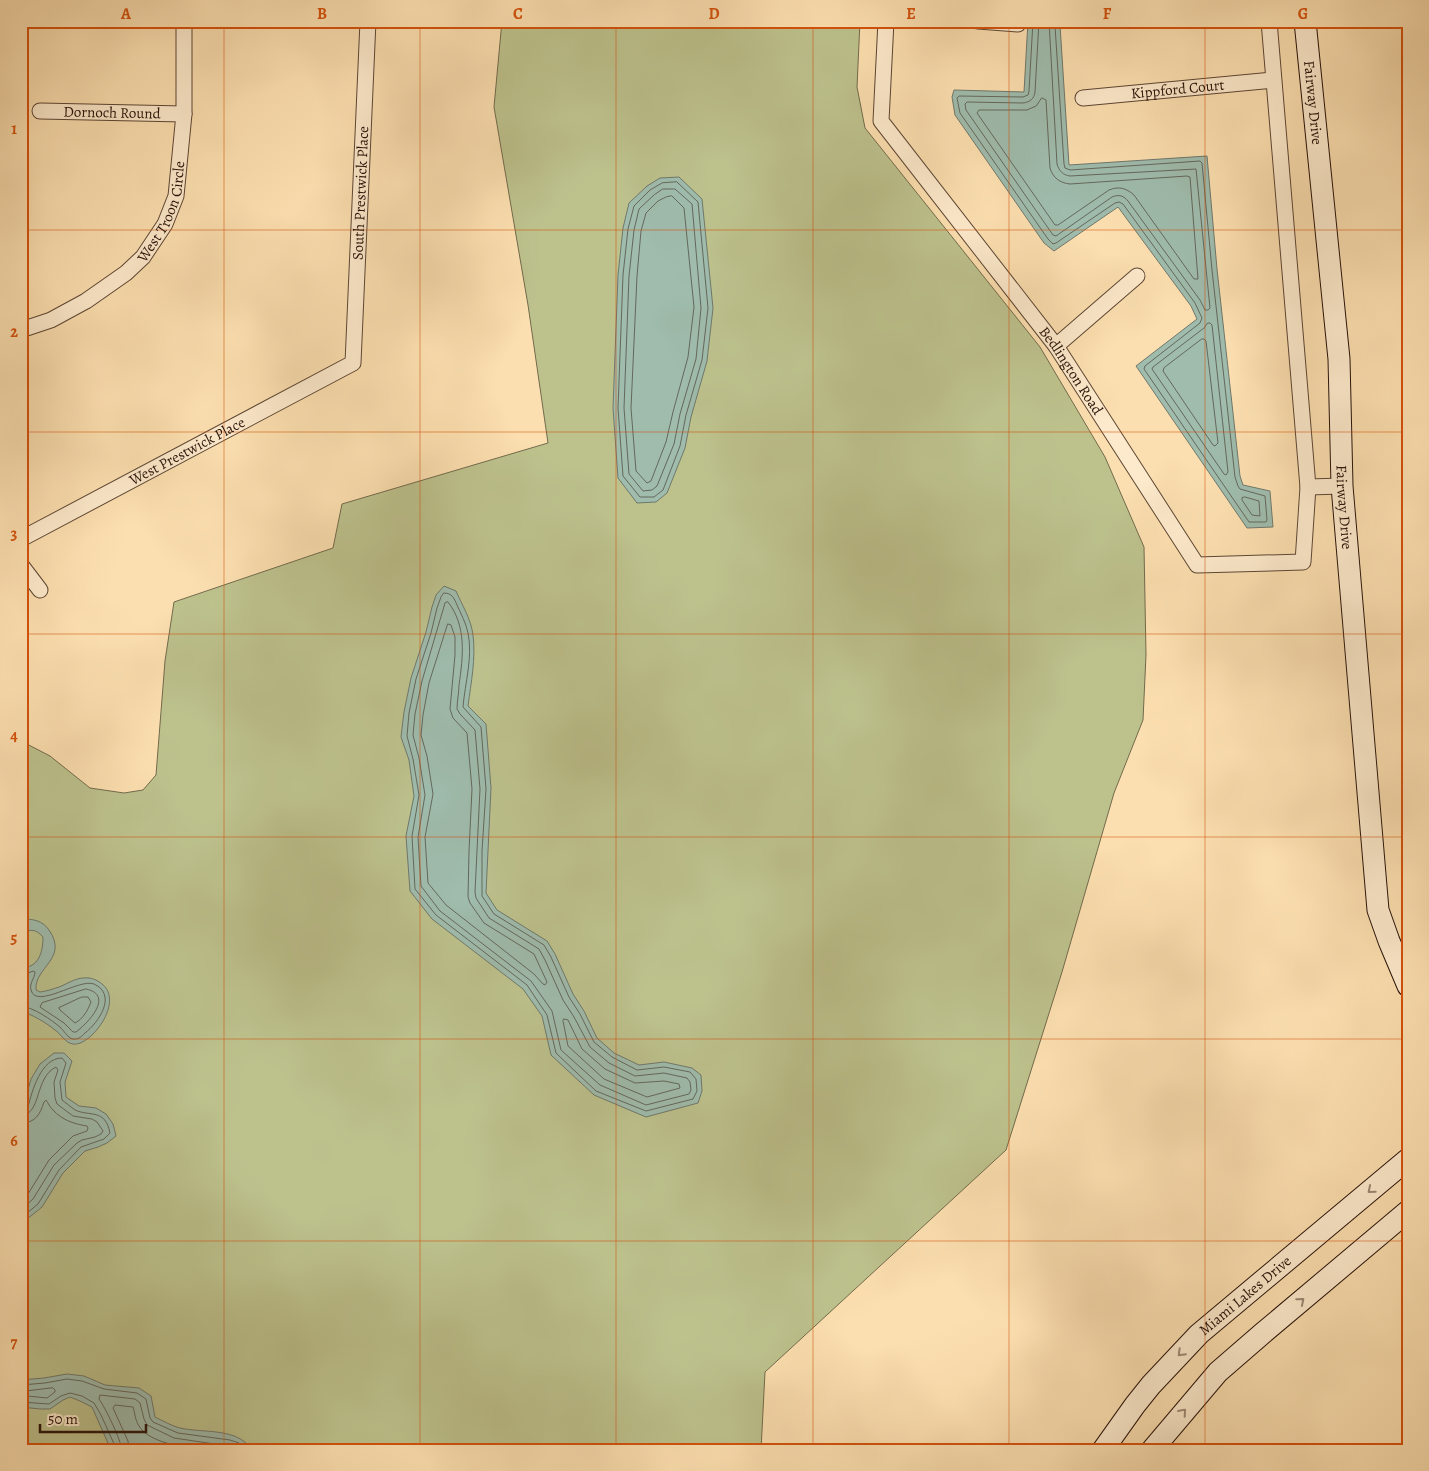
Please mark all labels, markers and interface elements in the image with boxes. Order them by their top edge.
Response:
text: A [120,3,132,25]
text: B [317,3,327,25]
text: C [513,3,523,25]
text: D [708,3,720,25]
text: E [906,3,916,25]
text: F [1103,3,1112,25]
text: G [1298,3,1308,25]
street label: Fairway Drive [1299,59,1327,146]
street label: Kippford Court [1130,75,1225,103]
street label: Dornoch Round [63,101,162,124]
text: 1 [11,118,17,140]
street label: South Prestwick Place [348,125,373,260]
street label: West Troon Circle [132,160,189,267]
text: 2 [10,321,18,343]
street label: Bedlington Road [1034,322,1108,419]
street label: West Prestwick Place [125,412,249,490]
street label: Fairway Drive [1332,465,1357,551]
text: 3 [11,523,18,545]
text: 4 [10,725,18,747]
text: 5 [11,927,18,949]
text: 6 [10,1130,18,1152]
one-way arrow [1367,1185,1376,1194]
street label: Miami Lakes Drive [1195,1251,1296,1340]
one-way arrow [1295,1299,1304,1307]
text: 7 [11,1332,18,1354]
one-way arrow [1178,1347,1187,1356]
scale bar [40,1401,146,1433]
text: 50 m [48,1409,78,1429]
one-way arrow [1177,1409,1186,1418]

